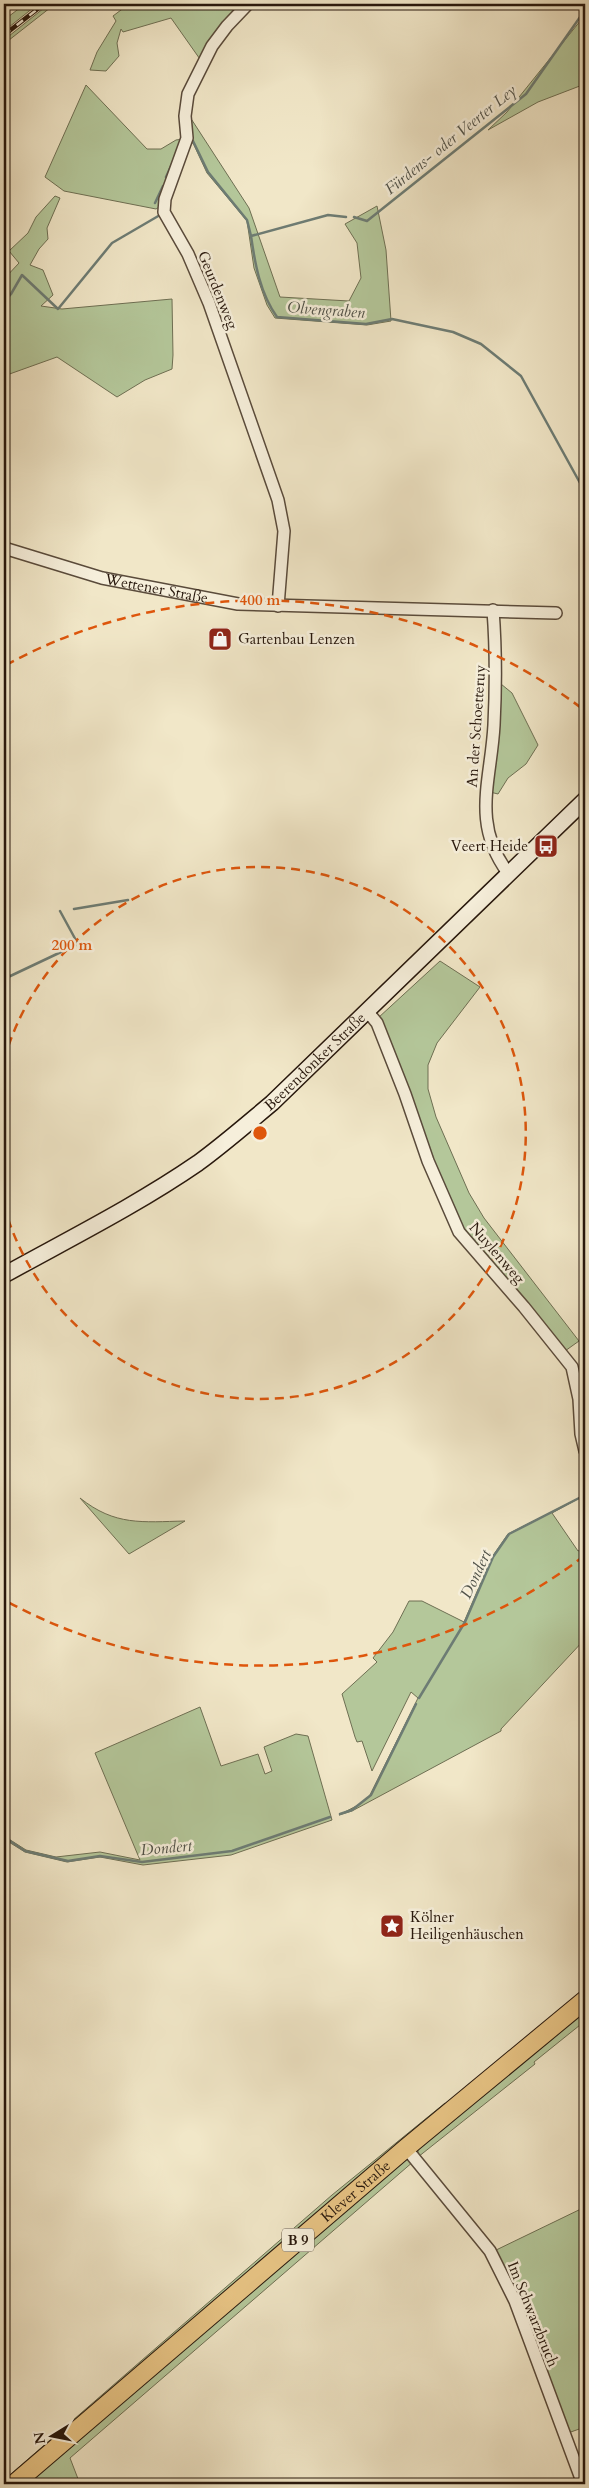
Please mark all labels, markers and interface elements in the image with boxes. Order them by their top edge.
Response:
water label: Fürdens- oder Veerter Ley [380,80,521,200]
street label: Geurdenweg [193,248,243,333]
water label: Olvengraben [286,296,366,324]
street label: Wettener Straße [102,569,210,608]
text: 400 m [240,590,281,610]
shop icon: Gartenbau Lenzen [207,626,233,652]
place label: Gartenbau Lenzen [238,629,356,649]
street label: An der Schoetteruy [462,664,490,788]
bus stop icon: Veert Heide [533,833,559,859]
place label: Veert Heide [451,836,528,856]
text: 200 m [52,935,93,955]
street label: Beerendonker Straße [260,1008,370,1115]
centre of rings [251,1124,269,1142]
street label: Nuylenweg [465,1218,530,1288]
water label: Dondert [455,1546,497,1602]
water label: Dondert [139,1835,193,1861]
place label: Kölner Heiligenhäuschen [410,1907,524,1944]
place icon: Kölner Heiligenhäuschen [379,1913,405,1939]
street label: Klever Straße [317,2156,395,2227]
road number: B 9 [282,2228,314,2252]
street label: Im Schwarzbruch [503,2258,564,2370]
north arrow [28,2410,78,2460]
text: N [29,2431,50,2446]

